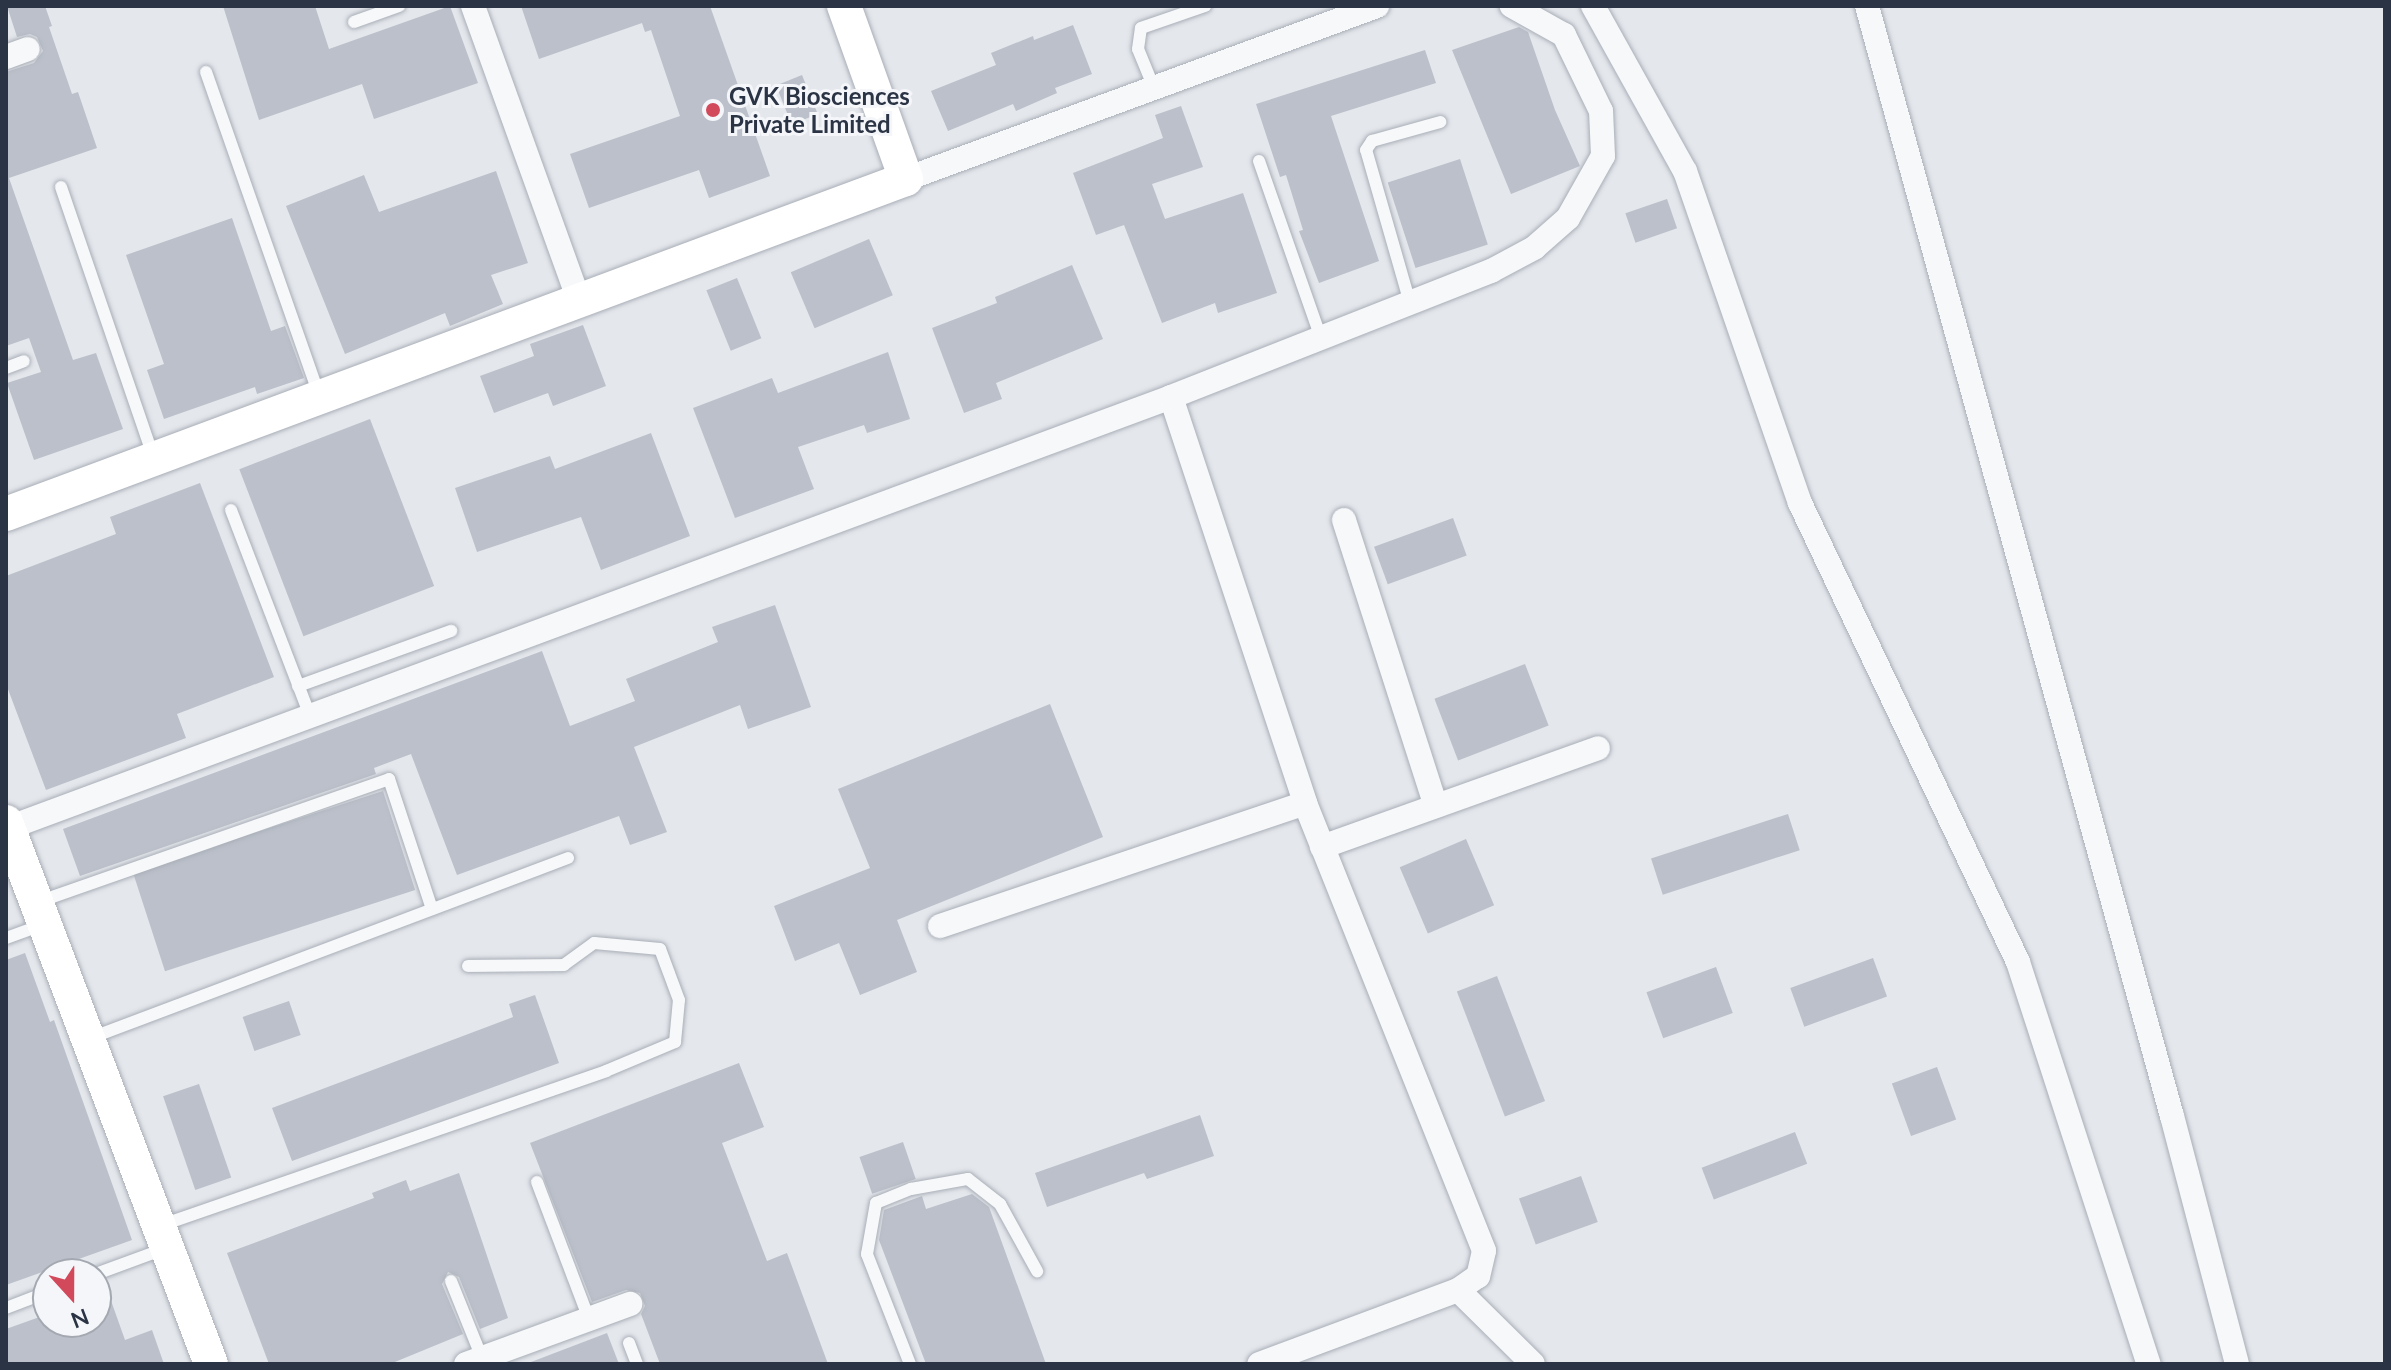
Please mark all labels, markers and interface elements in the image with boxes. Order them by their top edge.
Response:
place label: GVK Biosciences Private Limited [729,82,910,138]
marker: GVK Biosciences Private Limited [704,101,722,119]
north arrow [32,1258,112,1338]
text: N [67,1303,93,1335]

